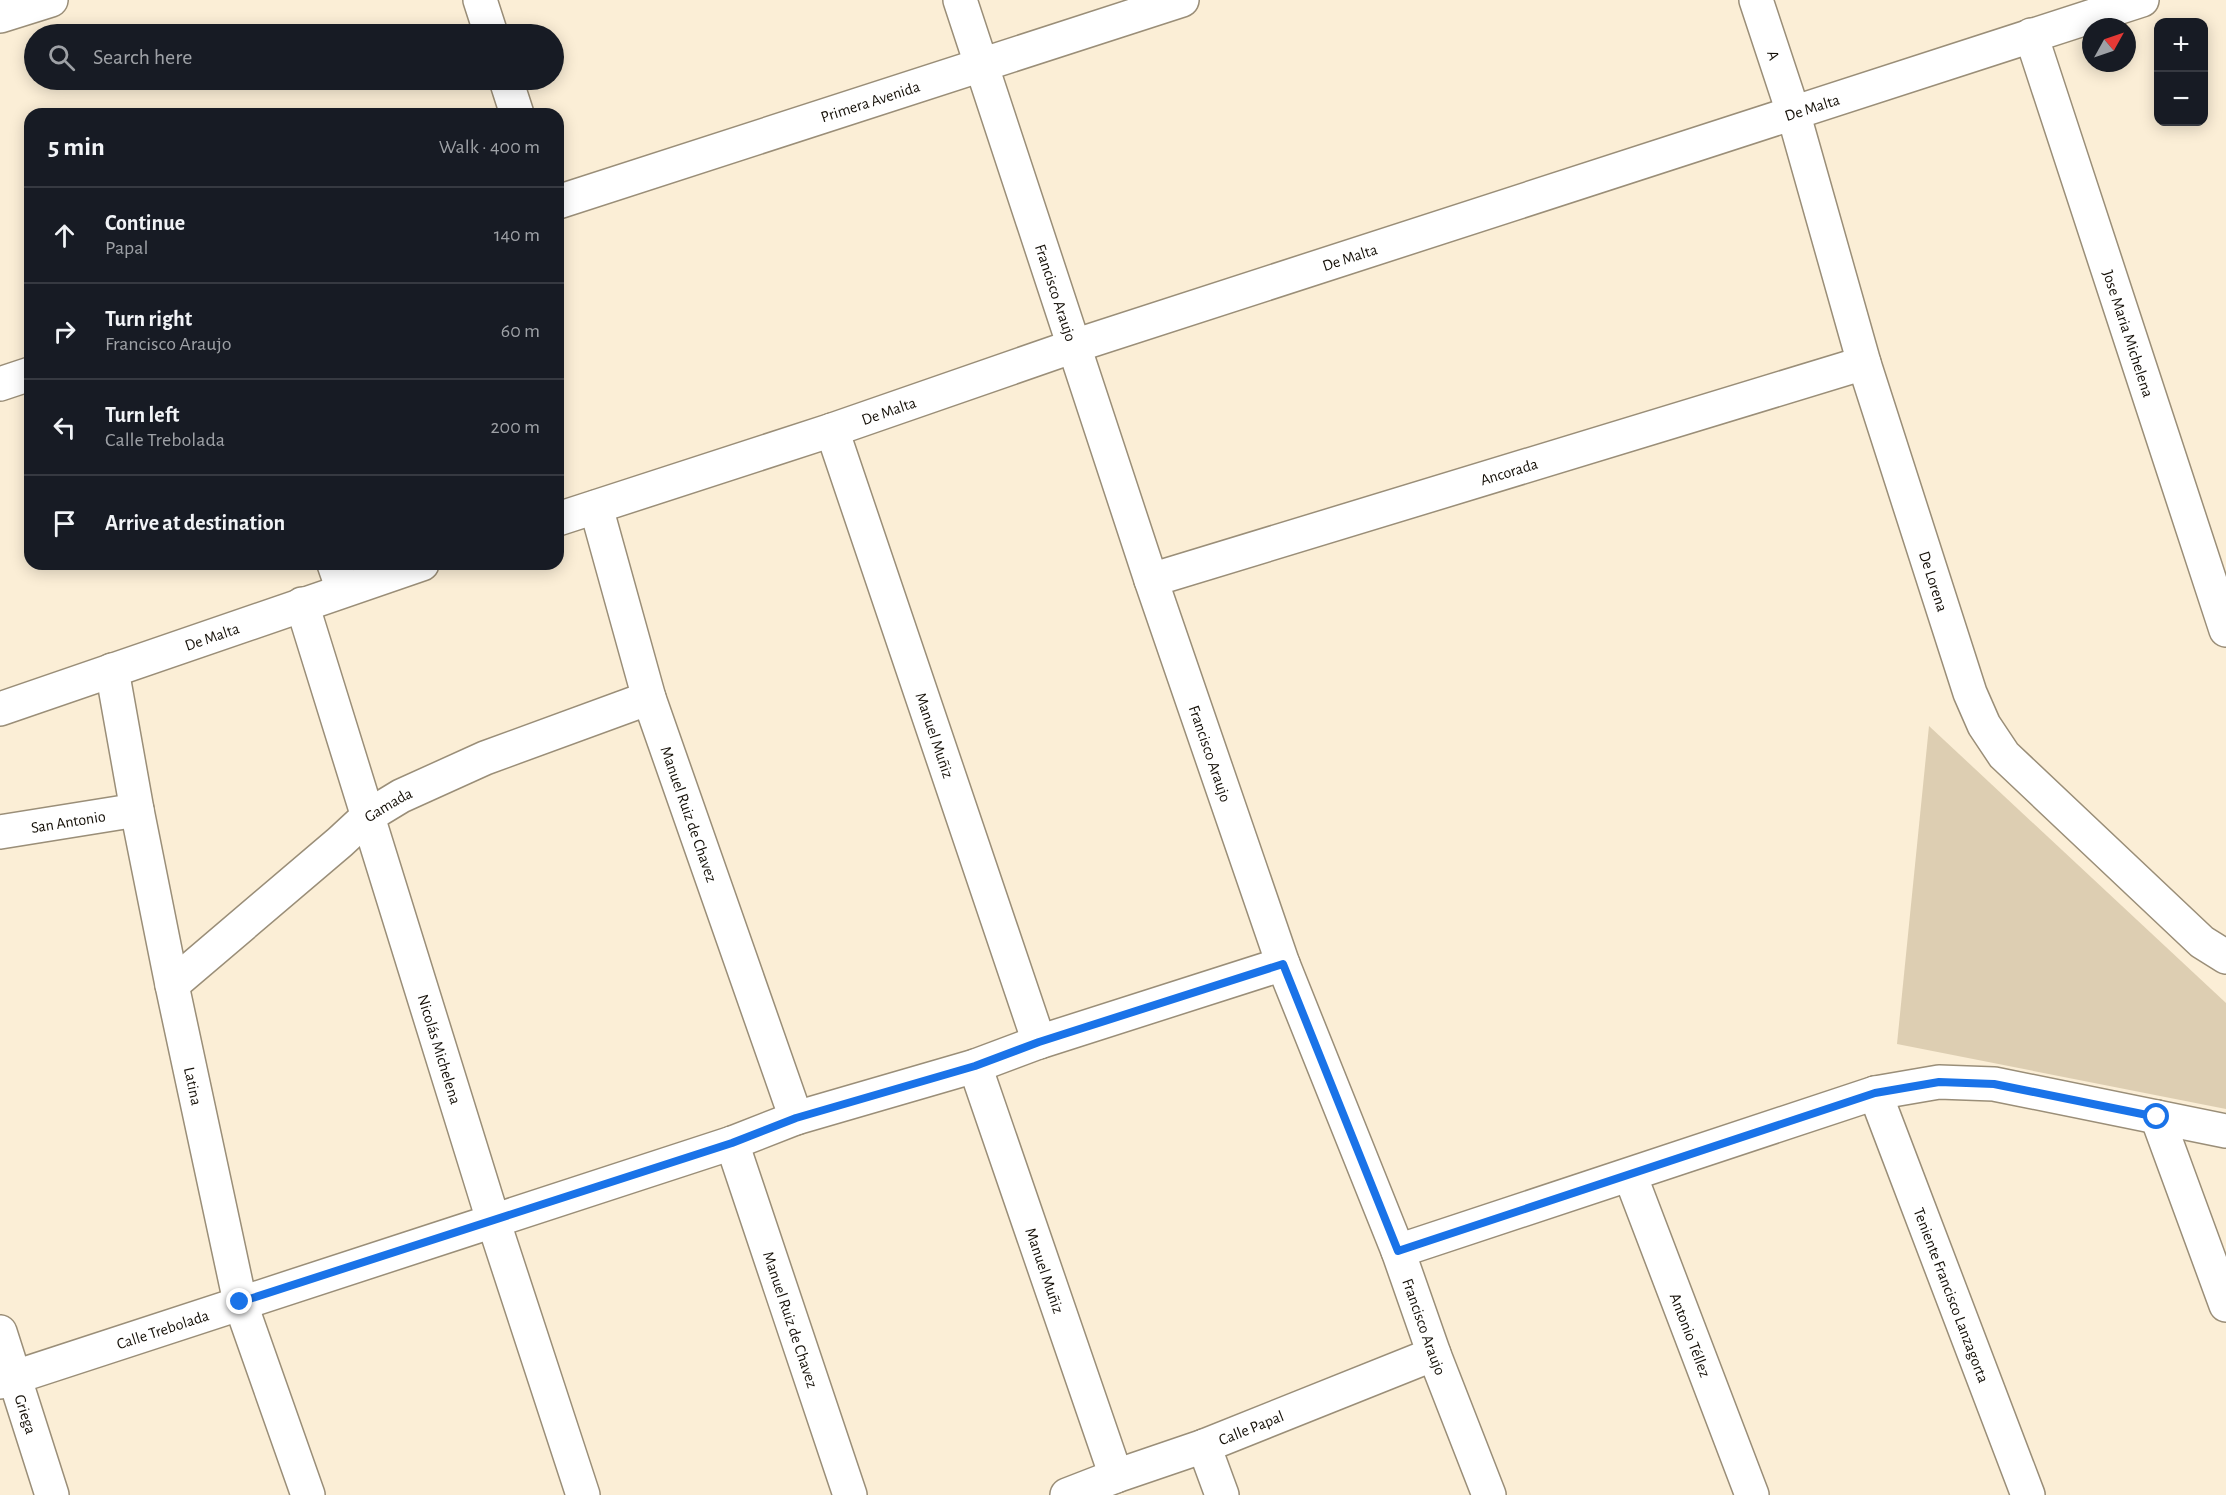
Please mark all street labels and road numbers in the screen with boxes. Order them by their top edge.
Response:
street label: A [1764,48,1782,62]
street label: Primera Avenida [819,78,922,125]
street label: De Malta [1783,92,1842,124]
street label: De Malta [1321,241,1379,274]
street label: Francisco Araujo [1032,242,1079,344]
street label: Jose Maria Michelena [2100,268,2156,399]
street label: De Malta [860,394,918,428]
street label: Ancorada [1478,456,1540,488]
street label: De Lorena [1916,549,1950,614]
street label: De Malta [183,620,242,654]
street label: Manuel Muñiz [912,691,956,781]
street label: Francisco Araujo [1186,703,1234,804]
street label: Manuel Ruiz de Chavez [658,744,720,885]
street label: Gamada [362,785,415,825]
street label: San Antonio [30,808,107,836]
street label: Nicolás Michelena [415,992,464,1106]
street label: Latina [181,1066,205,1107]
street label: Teniente Francisco Lanzagorta [1910,1206,1991,1385]
street label: Manuel Muñiz [1022,1226,1066,1316]
street label: Manuel Ruiz de Chavez [760,1250,821,1390]
street label: Francisco Araujo [1399,1277,1448,1378]
street label: Antonio Téllez [1667,1291,1713,1380]
street label: Calle Trebolada [115,1307,211,1352]
street label: Griega [11,1392,39,1436]
street label: Calle Papal [1216,1408,1286,1448]

